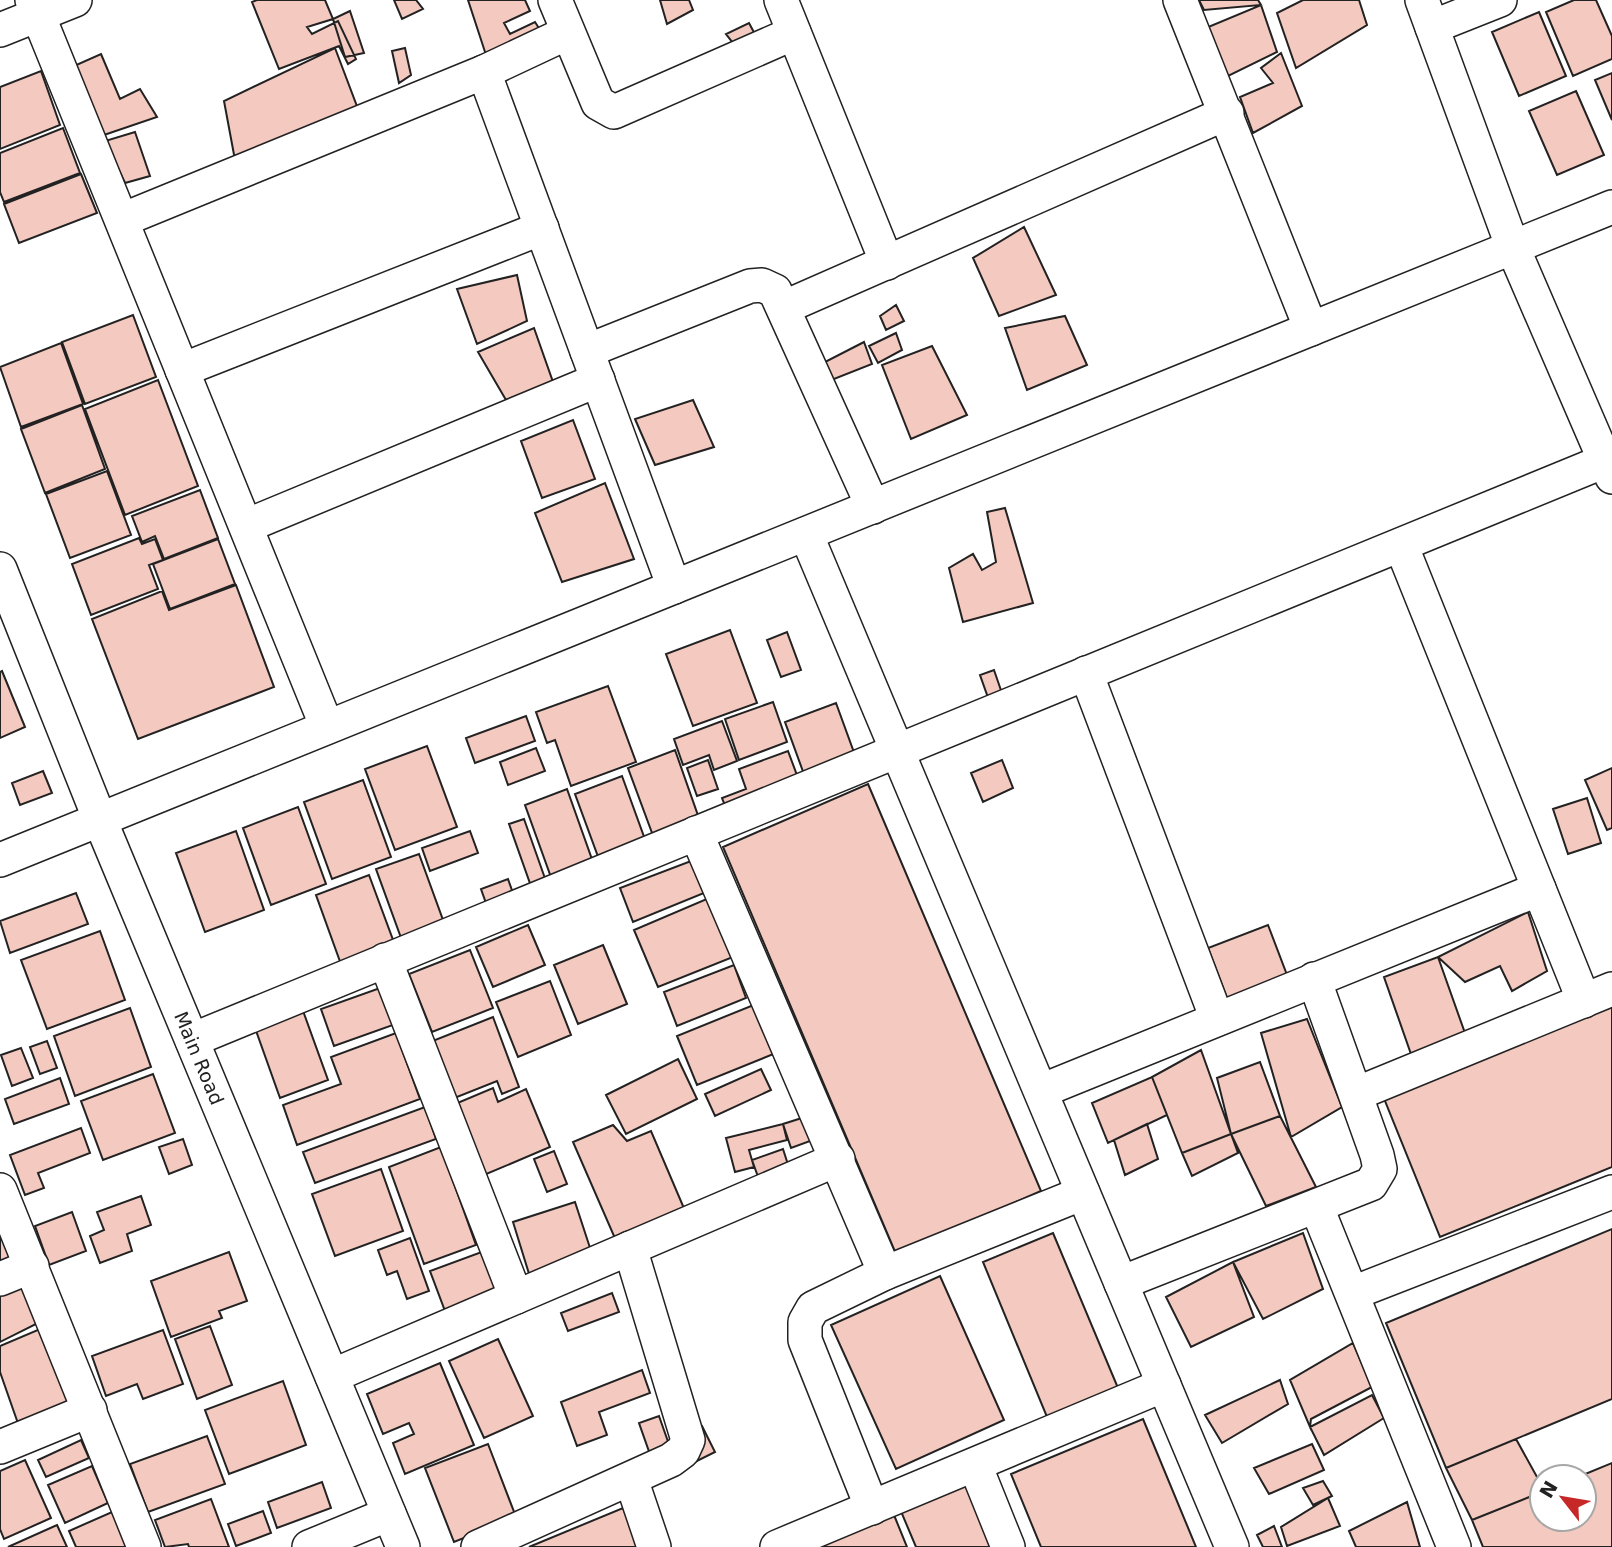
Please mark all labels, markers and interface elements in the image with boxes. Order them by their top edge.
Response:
street label: Main Road [170,1008,228,1108]
north arrow [1528,1463,1598,1533]
text: N [1535,1477,1562,1502]

